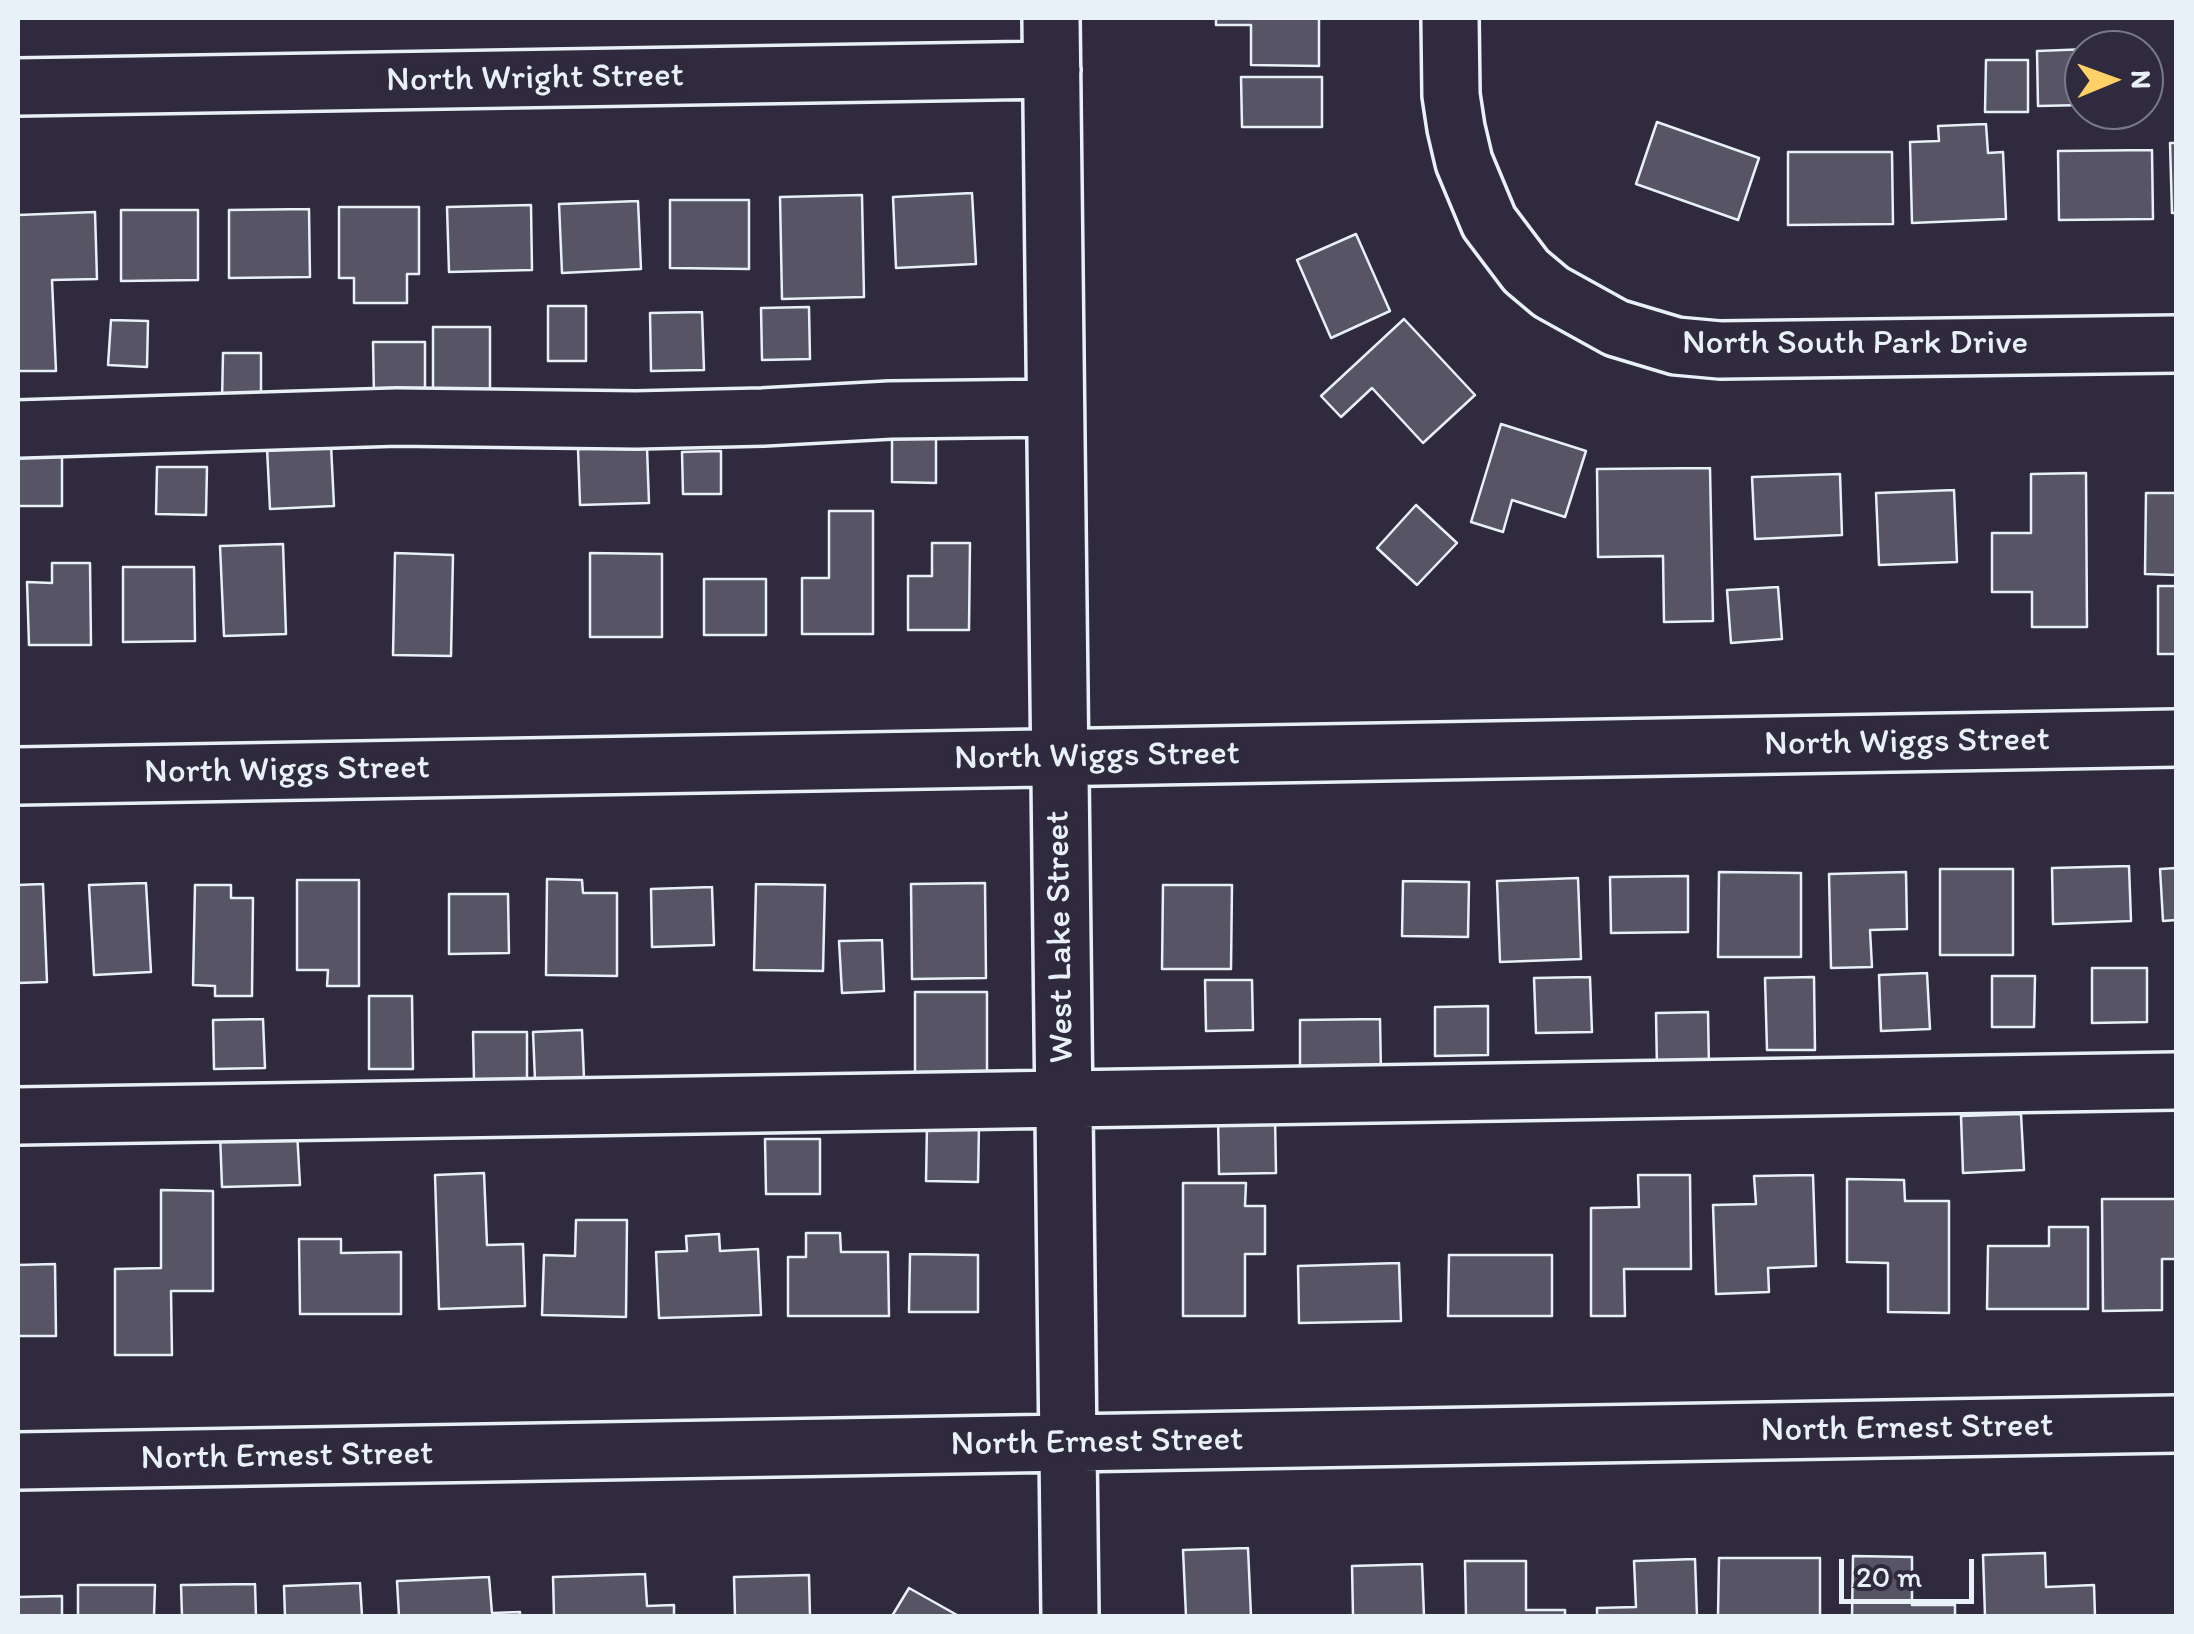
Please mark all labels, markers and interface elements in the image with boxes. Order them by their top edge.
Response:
north arrow [2064,30,2164,130]
street label: North Wright Street [386,55,684,103]
text: N [2125,70,2159,89]
street label: North South Park Drive [1682,323,2028,365]
street label: North Wiggs Street [1764,720,2050,766]
street label: North Wiggs Street [954,734,1240,780]
street label: North Wiggs Street [144,748,430,794]
street label: West Lake Street [1038,810,1084,1064]
street label: North Ernest Street [1760,1405,2054,1453]
street label: North Ernest Street [950,1419,1244,1467]
street label: North Ernest Street [140,1433,434,1481]
scale bar [1844,1539,1979,1601]
text: 20 m [1856,1558,1922,1595]

